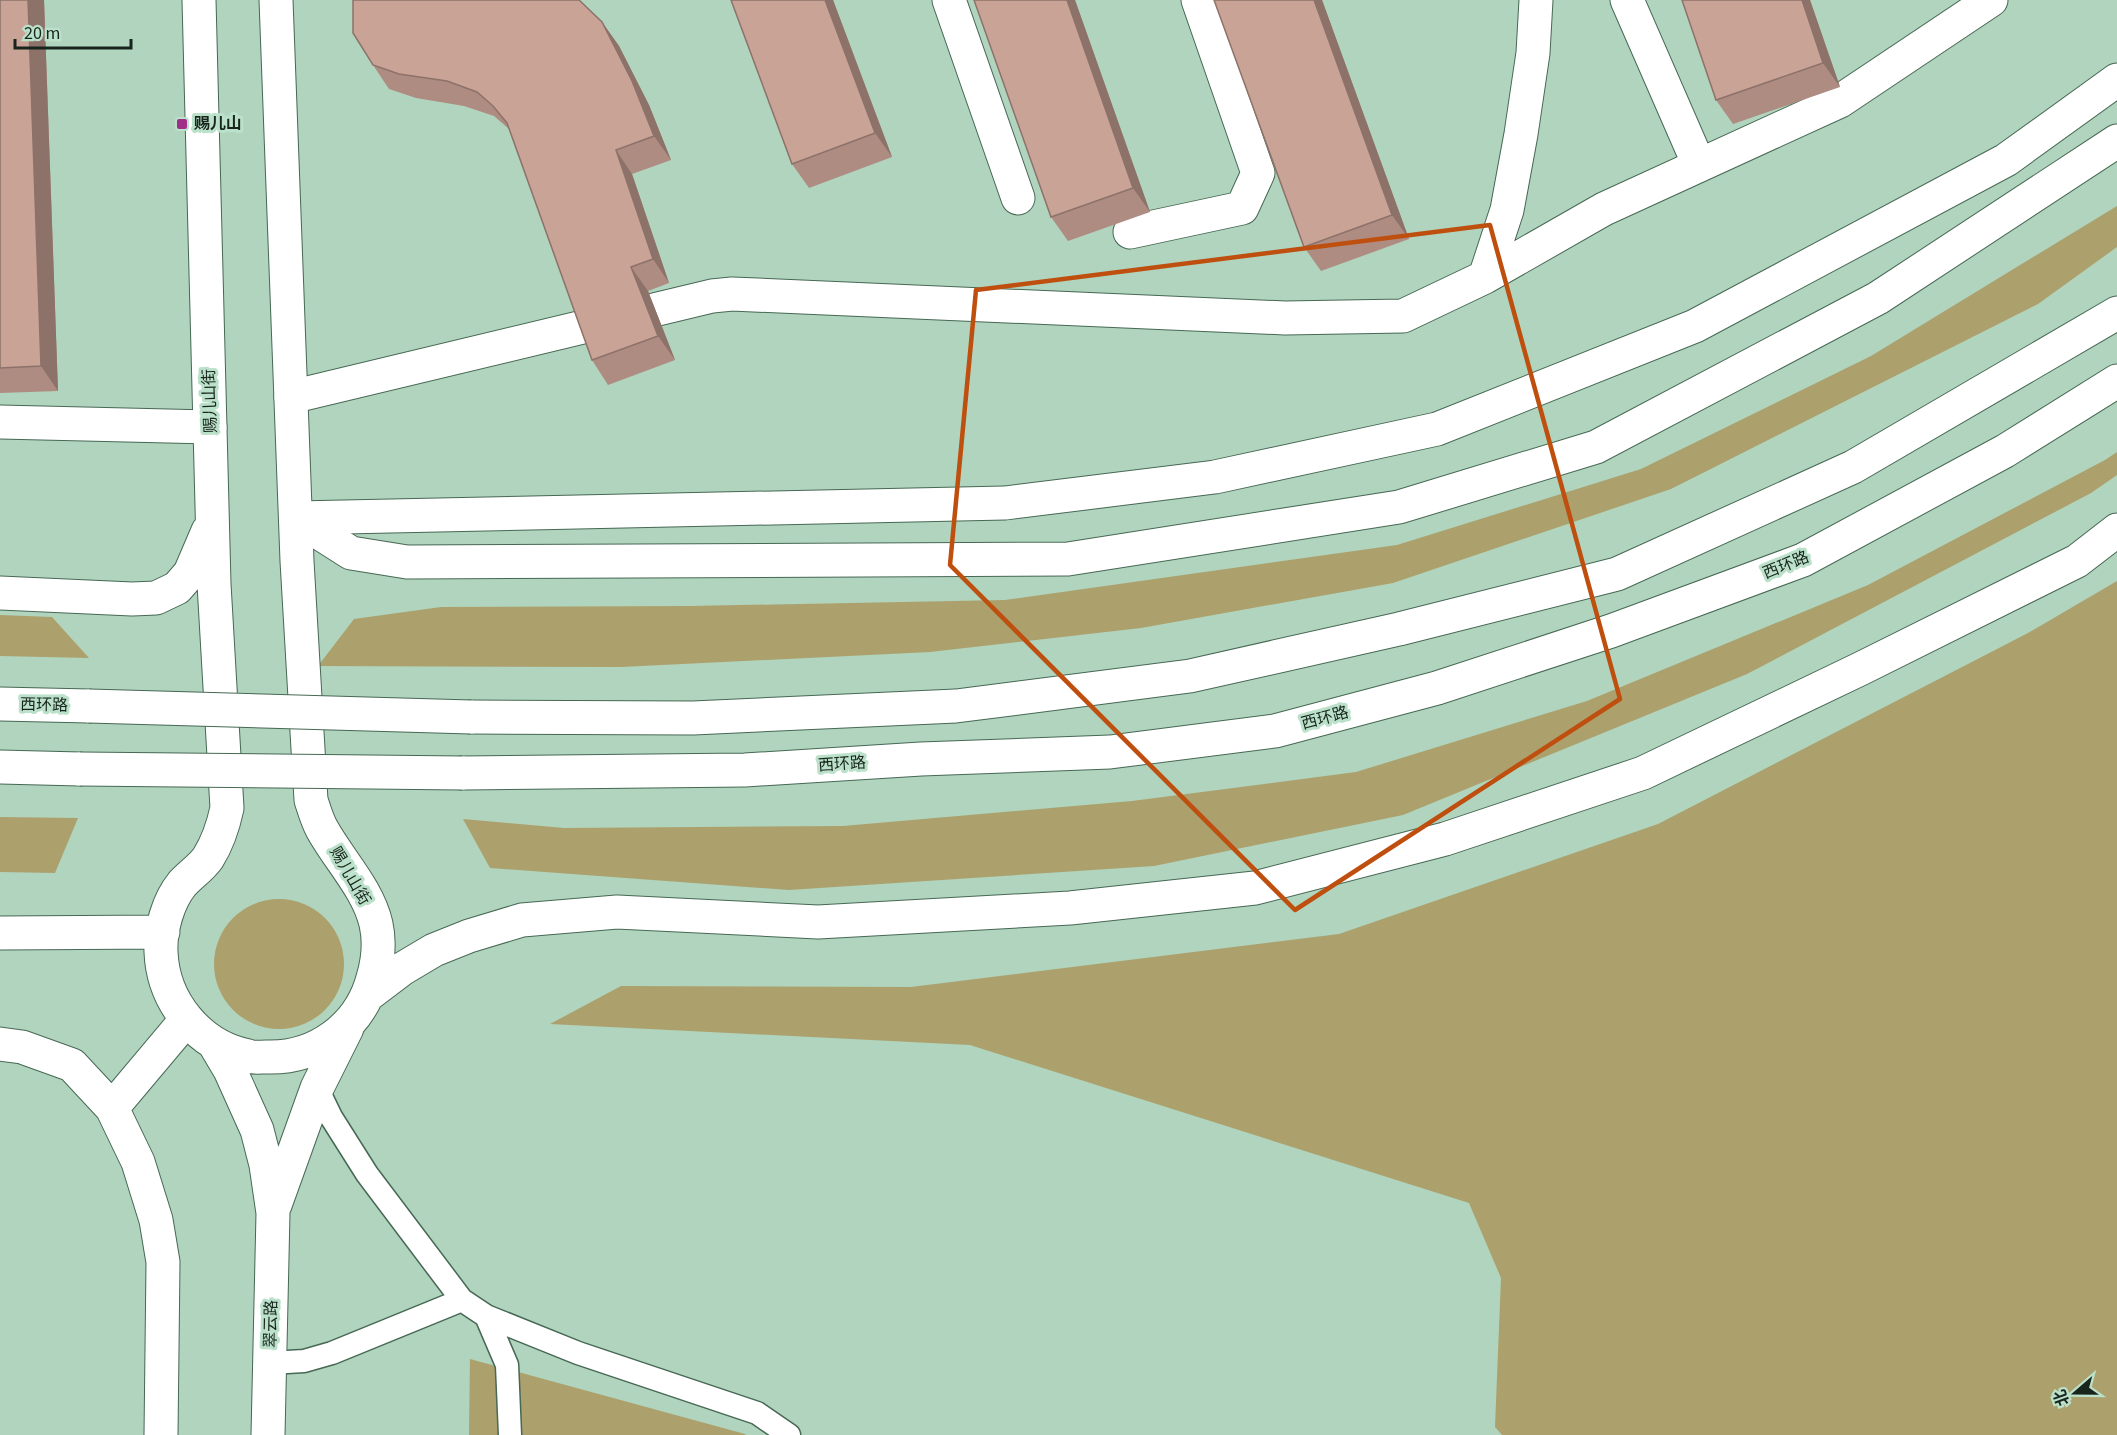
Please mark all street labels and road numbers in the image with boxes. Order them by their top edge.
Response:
street label: 赐儿山街 [198,369,222,433]
street label: 西环路 [1760,546,1812,584]
street label: 西环路 [20,694,68,716]
street label: 西环路 [1299,701,1351,735]
street label: 西环路 [817,751,867,777]
street label: 赐儿山街 [324,843,376,909]
street label: 翠云路 [260,1300,282,1348]

